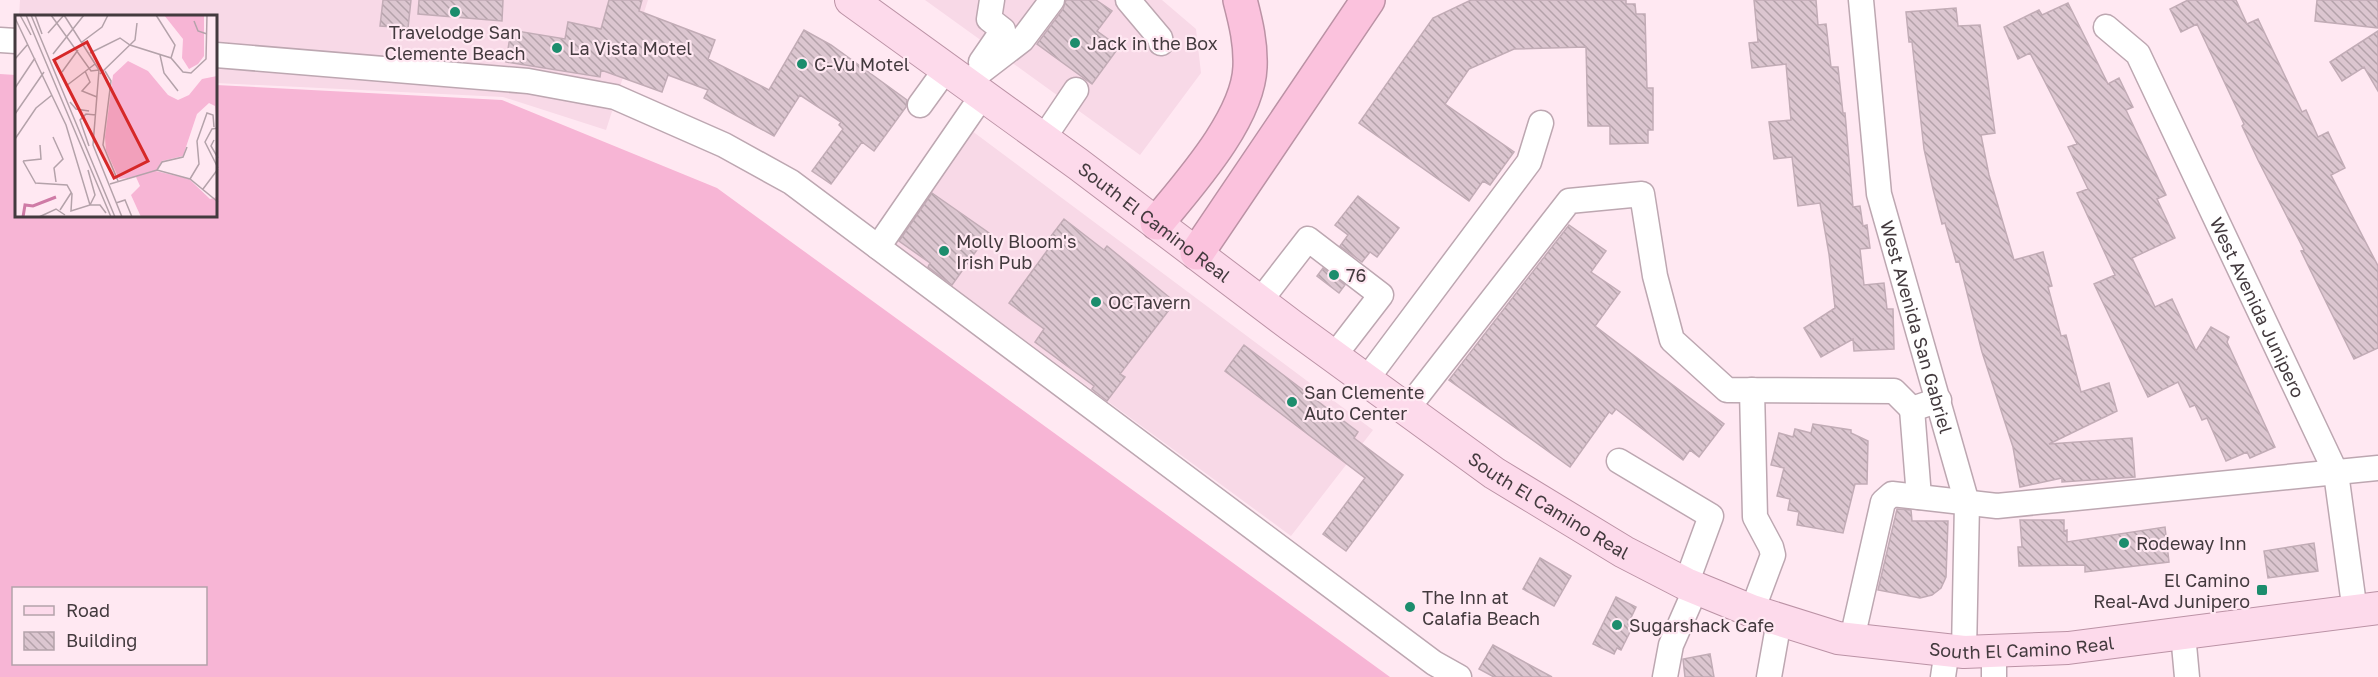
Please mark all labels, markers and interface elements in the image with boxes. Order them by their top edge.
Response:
marker: Travelodge San Clemente Beach [448,5,462,19]
inset map [15,15,218,218]
place label: Travelodge San Clemente Beach [384,21,526,64]
place label: Jack in the Box [1087,32,1218,54]
marker: Jack in the Box [1068,36,1082,50]
place label: La Vista Motel [569,37,692,59]
marker: La Vista Motel [550,41,564,55]
place label: C-Vu Motel [814,53,910,75]
marker: C-Vu Motel [795,57,809,71]
street label: South El Camino Real [1074,157,1235,287]
street label: West Avenida Junipero [2206,213,2310,401]
street label: West Avenida San Gabriel [1876,218,1958,436]
place label: Molly Bloom's Irish Pub [956,230,1077,273]
marker: Molly Bloom's Irish Pub [937,244,951,258]
place label: 76 [1346,264,1366,286]
marker: 76 [1327,268,1341,282]
place label: OCTavern [1108,291,1191,313]
marker: OCTavern [1089,295,1103,309]
place label: San Clemente Auto Center [1304,381,1424,424]
marker: San Clemente Auto Center [1285,395,1299,409]
street label: South El Camino Real [1464,447,1633,564]
place label: Rodeway Inn [2136,532,2247,554]
marker: Rodeway Inn [2117,536,2131,550]
place label: El Camino Real-Avd Junipero [2093,569,2250,612]
marker: El Camino Real-Avd Junipero [2255,583,2269,597]
place label: The Inn at Calafia Beach [1422,586,1540,629]
legend [12,587,207,665]
text: Road [66,599,110,621]
marker: The Inn at Calafia Beach [1403,600,1417,614]
place label: Sugarshack Cafe [1629,614,1774,636]
marker: Sugarshack Cafe [1610,618,1624,632]
text: Building [66,629,137,651]
street label: South El Camino Real [1928,631,2115,663]

